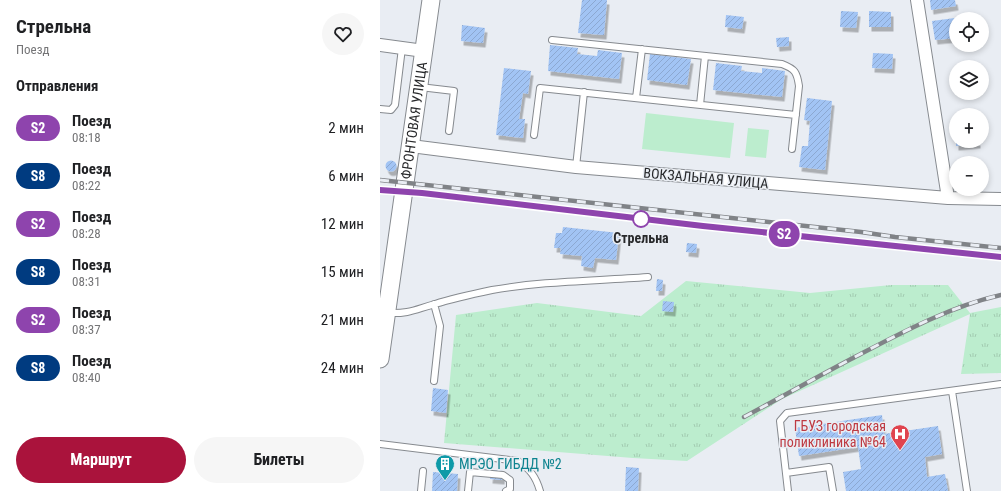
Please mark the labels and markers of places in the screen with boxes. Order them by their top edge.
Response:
marker: Стрельна [632,210,650,228]
place label: Стрельна [613,230,669,246]
place label: ГБУЗ городская поликлиника №64 [780,418,886,450]
hospital icon: ГБУЗ городская поликлиника №64 [889,423,911,451]
building icon: МРЭО ГИБДД №2 [434,453,456,481]
place label: МРЭО ГИБДД №2 [459,456,562,472]

